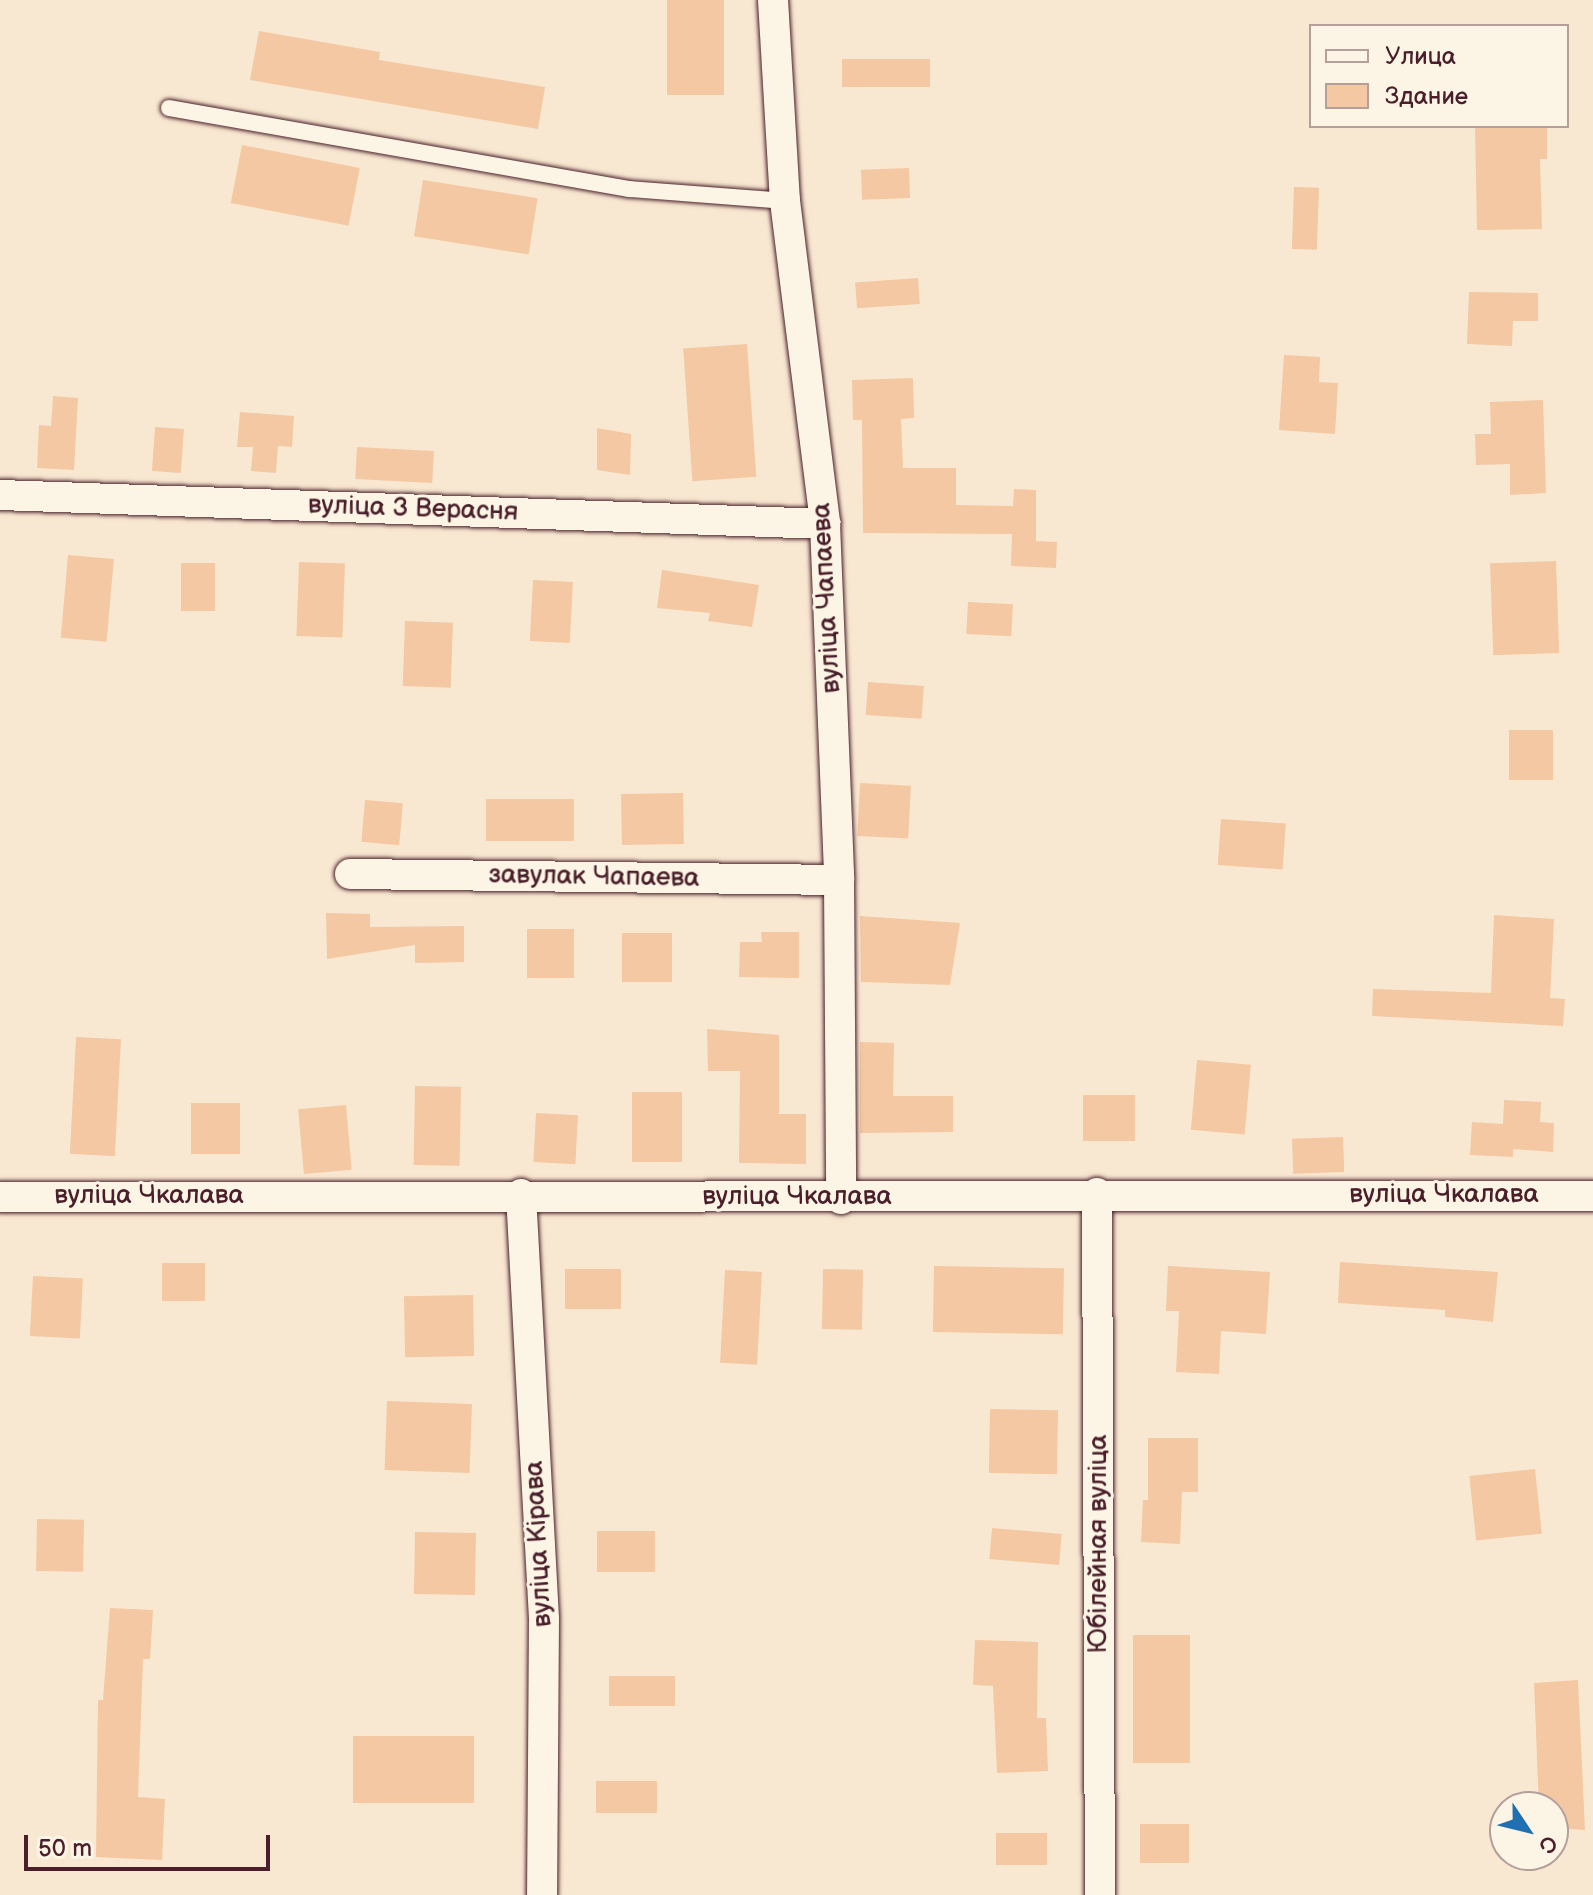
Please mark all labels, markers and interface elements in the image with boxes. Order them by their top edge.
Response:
legend [1309,24,1569,128]
text: Улица [1385,42,1456,71]
text: Здание [1385,82,1468,111]
street label: вуліца 3 Верасня [307,490,519,528]
street label: вуліца Чапаева [806,502,848,694]
street label: завулак Чапаева [488,860,700,894]
street label: вуліца Чкалава [1349,1179,1539,1211]
street label: вуліца Чкалава [54,1180,244,1212]
street label: вуліца Чкалава [702,1181,892,1213]
street label: Юбілейная вуліца [1083,1434,1115,1654]
street label: вуліца Кірава [519,1460,559,1628]
north arrow [1489,1791,1569,1871]
scale bar [28,1819,274,1869]
text: С [1532,1830,1563,1858]
text: 50 m [38,1834,92,1863]

